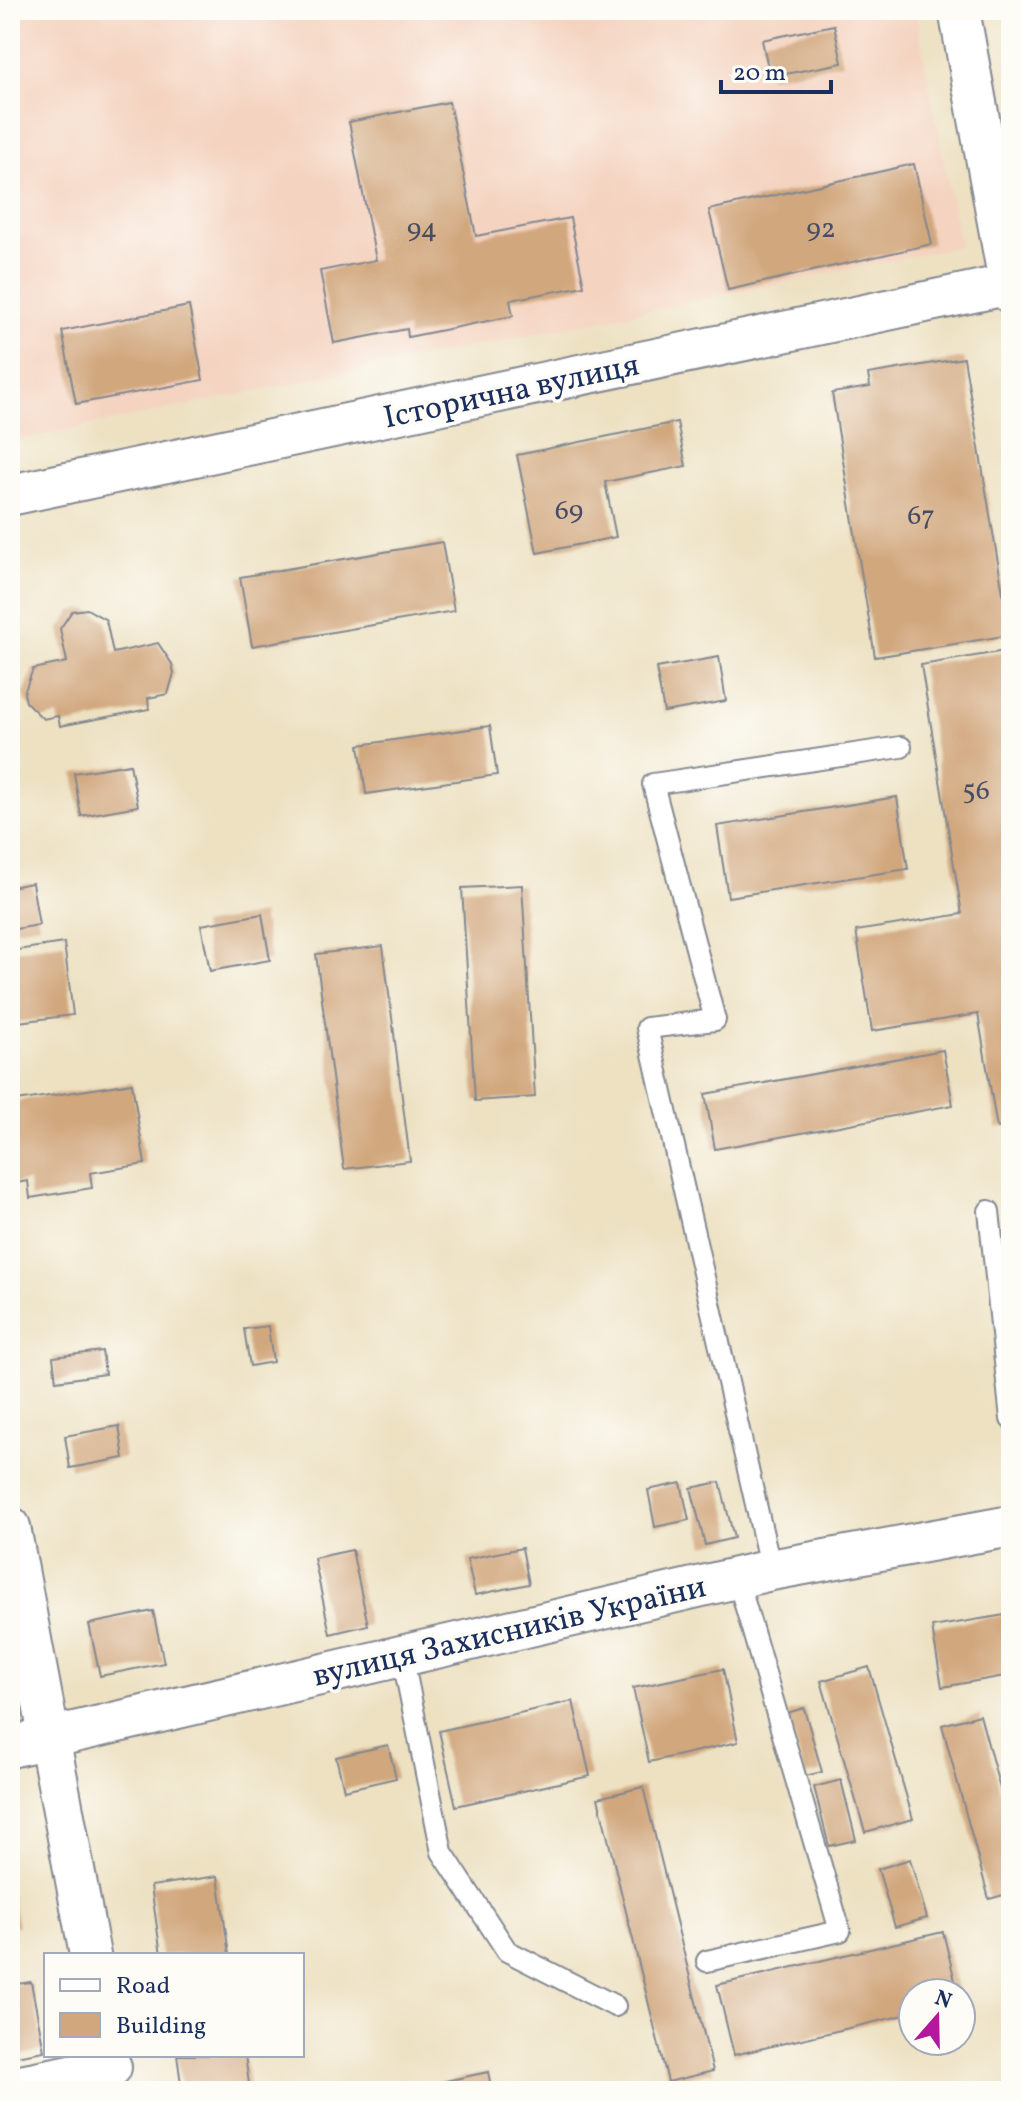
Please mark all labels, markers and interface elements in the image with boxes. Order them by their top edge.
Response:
scale bar [721,44,831,94]
text: 20 m [733,57,786,91]
house number: 94 [407,210,437,249]
house number: 92 [806,210,836,249]
street label: Історична вулиця [380,344,644,442]
house number: 69 [555,492,583,531]
house number: 67 [907,497,935,536]
house number: 56 [962,772,990,811]
street label: вулиця Захисників України [309,1566,711,1700]
legend [44,1953,304,2057]
text: Road [116,1970,170,2004]
north arrow [897,1977,977,2057]
text: N [930,1983,956,2018]
text: Building [116,2010,206,2044]

